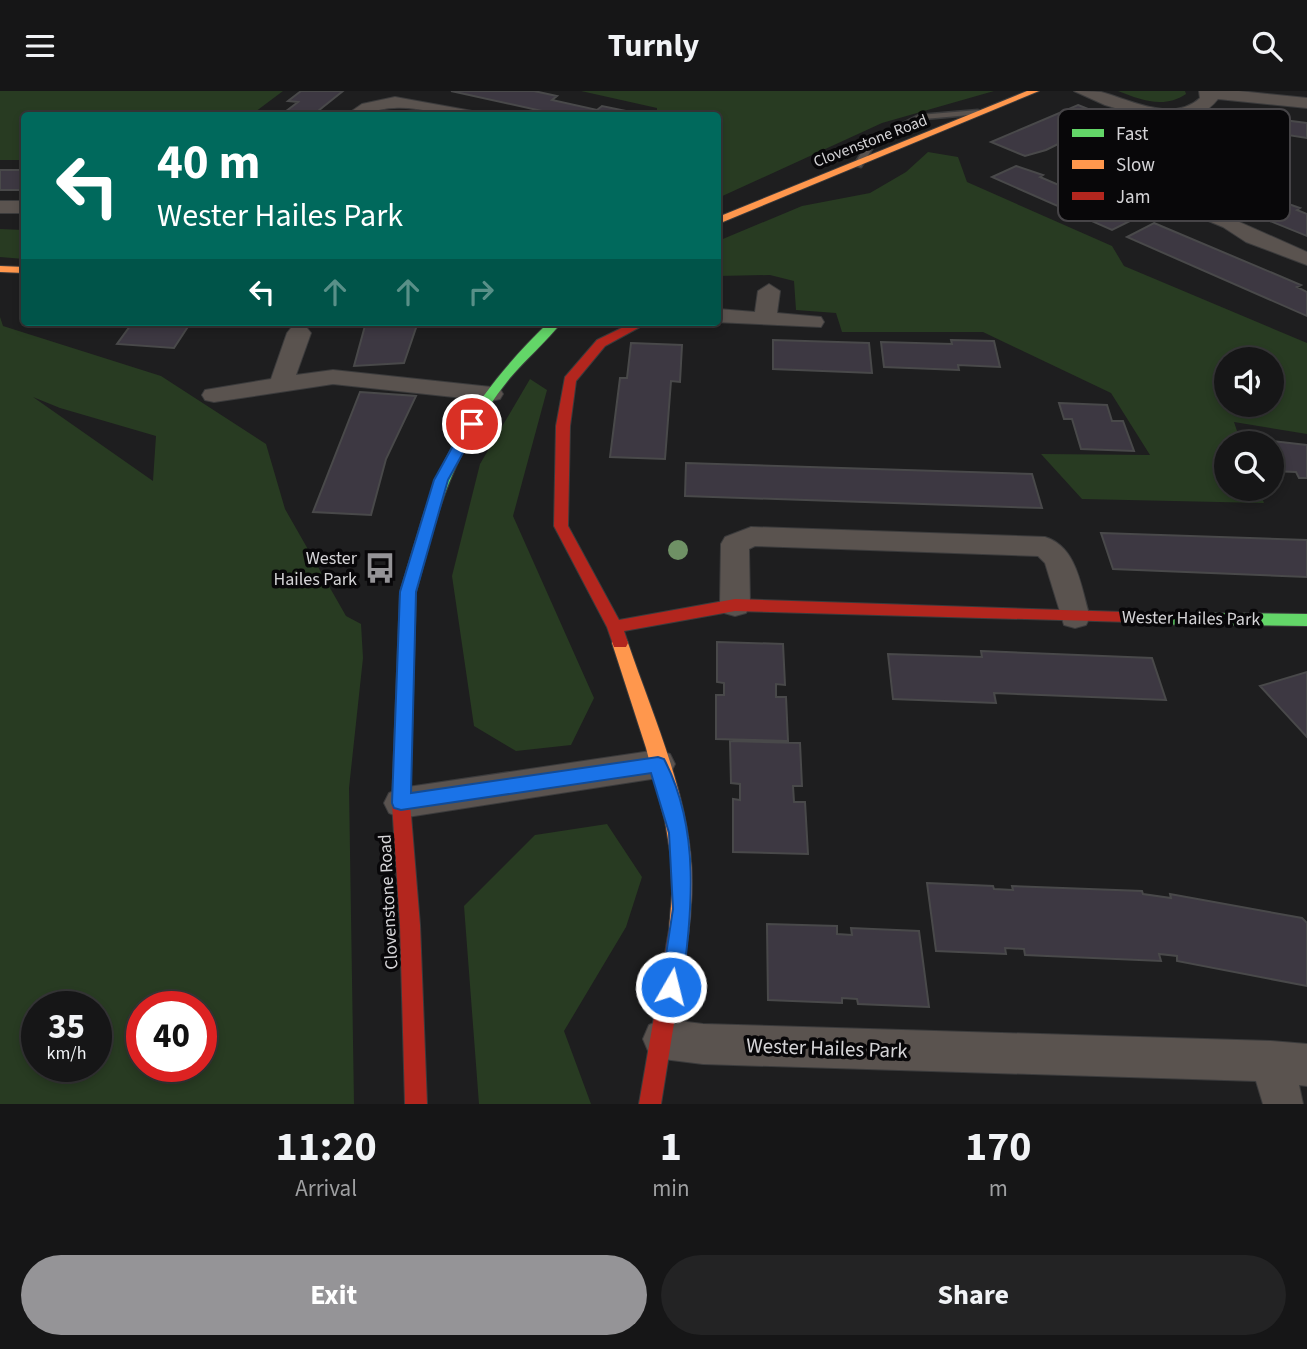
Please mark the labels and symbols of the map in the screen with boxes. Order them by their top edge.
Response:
street label: Clovenstone Road [810,109,931,173]
legend [1058,109,1290,221]
text: Fast [1116,121,1149,148]
text: Slow [1116,152,1155,179]
text: Jam [1116,184,1150,211]
pin [442,394,502,454]
place label: Wester Hailes Park [273,546,358,592]
bus stop icon: Wester Hailes Park [363,551,397,585]
street label: Wester Hailes Park [1122,605,1260,632]
street label: Clovenstone Road [372,834,405,970]
position arrow [634,950,708,1024]
speed limit sign: 40 [126,991,217,1082]
street label: Wester Hailes Park [746,1030,909,1066]

